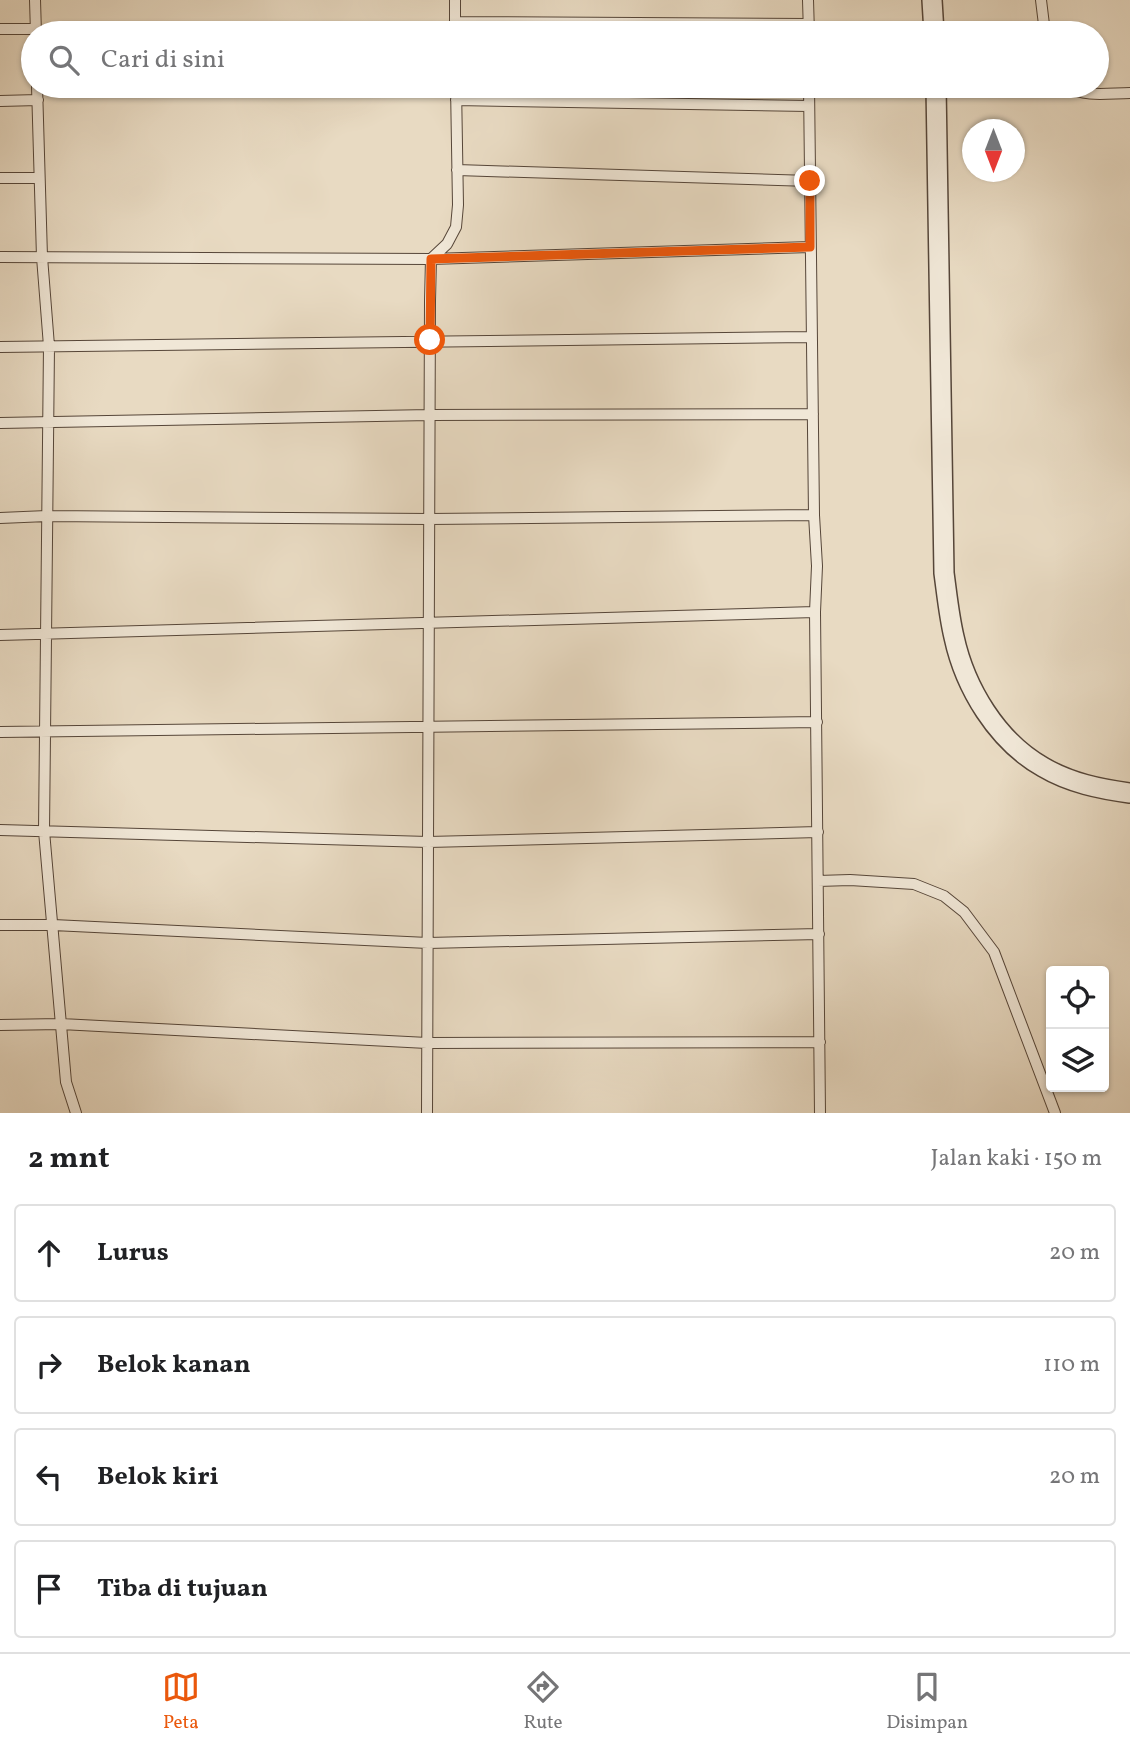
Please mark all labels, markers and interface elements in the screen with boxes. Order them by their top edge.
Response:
search box [21,21,1109,98]
icon: search [45,41,83,79]
text: Cari di sini [101,42,225,78]
north arrow [962,119,1025,182]
route end [794,165,825,196]
route start [414,324,445,355]
map controls [1046,966,1109,1092]
button: locate [1046,966,1109,1029]
button: layers [1046,1029,1109,1092]
text: 2 mnt [28,1138,109,1180]
text: Jalan kaki · 150 m [931,1143,1102,1175]
icon: ahead [30,1234,68,1272]
text: Lurus [97,1235,169,1271]
text: 20 m [1049,1237,1100,1269]
icon: right [30,1346,68,1384]
text: Belok kanan [97,1347,251,1383]
text: 110 m [1043,1349,1100,1381]
icon: left [30,1458,68,1496]
text: Belok kiri [97,1459,219,1495]
text: 20 m [1049,1461,1100,1493]
icon: arrive [30,1570,68,1608]
text: Tiba di tujuan [97,1571,268,1607]
tab: Peta [162,1668,200,1736]
tab: Rute [523,1668,563,1736]
tab: Disimpan [886,1668,968,1736]

